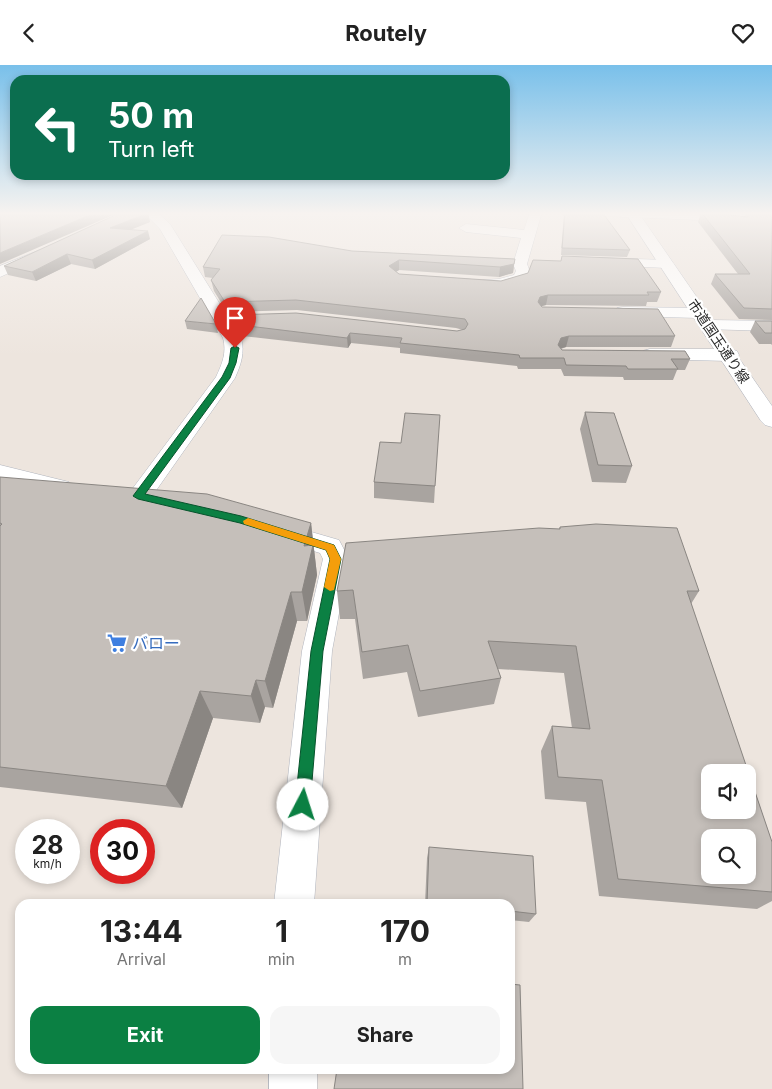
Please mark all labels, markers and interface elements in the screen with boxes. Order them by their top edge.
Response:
icon: back [15,19,43,47]
icon: heart [729,19,757,47]
text: Routely [345,20,427,46]
text: 50 m [108,94,194,136]
icon: left [25,95,90,160]
text: Turn left [108,136,194,162]
street label: 市道国玉通り線 [685,296,753,386]
pin [214,297,256,348]
icon: arrive [221,304,249,332]
supermarket icon: バロー [106,632,128,654]
place label: バロー [132,633,180,653]
map controls [701,764,756,884]
button: sound [701,764,756,819]
position arrow [276,778,328,830]
speed limit sign: 30 [90,819,155,884]
button: search [701,829,756,884]
text: 28 [31,830,64,860]
text: km/h [33,856,62,871]
text: 13:44 [100,913,183,949]
text: 1 [275,913,288,949]
text: 170 [380,913,430,949]
text: Arrival [117,949,166,969]
text: min [268,949,295,969]
text: m [398,949,412,969]
button: Exit [30,1006,260,1064]
button: Share [270,1006,500,1064]

